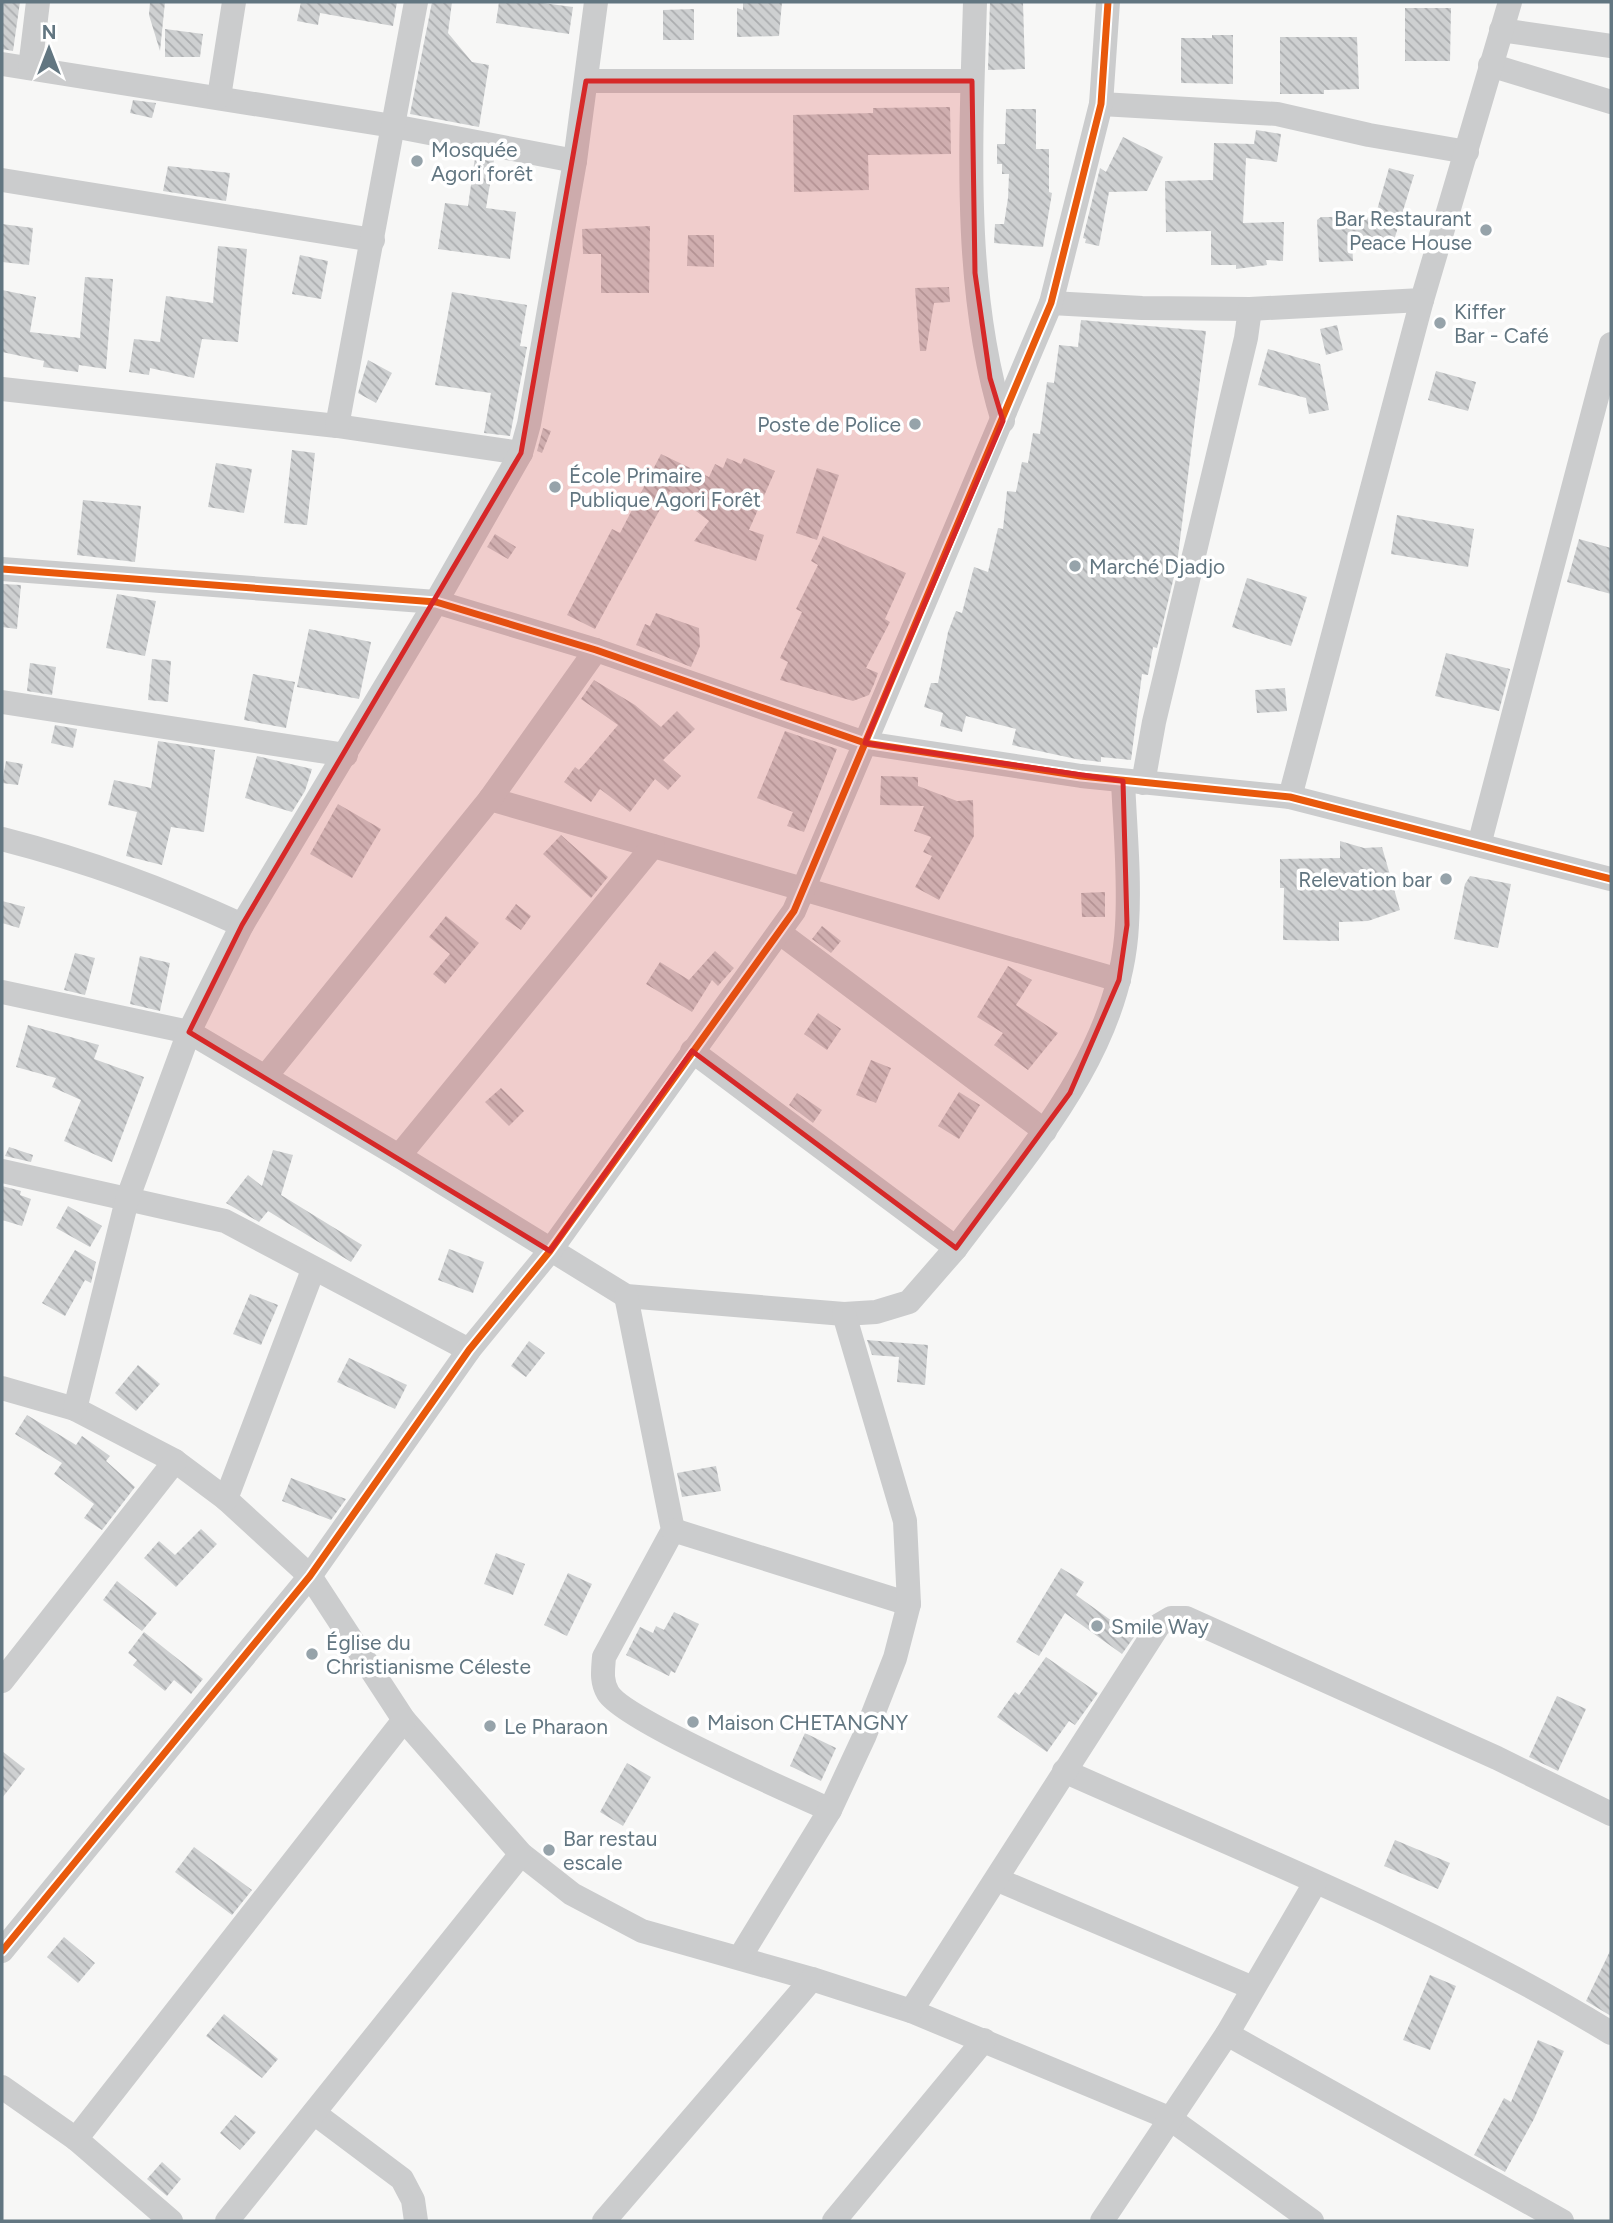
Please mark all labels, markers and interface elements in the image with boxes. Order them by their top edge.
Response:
north arrow [14,14,84,84]
text: N [42,21,56,44]
place label: Mosquée Agori forêt [431,137,533,186]
marker: Mosquée Agori forêt [409,153,425,169]
place label: Bar Restaurant Peace House [1334,206,1472,255]
marker: Bar Restaurant Peace House [1478,222,1494,238]
place label: Kiffer Bar - Café [1454,299,1549,348]
marker: Kiffer Bar - Café [1432,315,1448,331]
place label: Poste de Police [757,412,901,437]
marker: Poste de Police [907,416,923,432]
place label: École Primaire Publique Agori Forêt [569,463,761,512]
marker: École Primaire Publique Agori Forêt [547,479,563,495]
place label: Marché Djadjo [1089,554,1225,579]
marker: Marché Djadjo [1067,558,1083,574]
place label: Relevation bar [1298,867,1432,892]
marker: Relevation bar [1438,871,1454,887]
place label: Smile Way [1111,1614,1209,1639]
marker: Smile Way [1089,1618,1105,1634]
place label: Église du Christianisme Céleste [326,1630,531,1679]
marker: Église du Christianisme Céleste [304,1646,320,1662]
place label: Maison CHETANGNY [707,1710,908,1735]
place label: Le Pharaon [504,1714,608,1739]
marker: Maison CHETANGNY [685,1714,701,1730]
marker: Le Pharaon [482,1718,498,1734]
place label: Bar restau escale [563,1826,658,1875]
marker: Bar restau escale [541,1842,557,1858]

